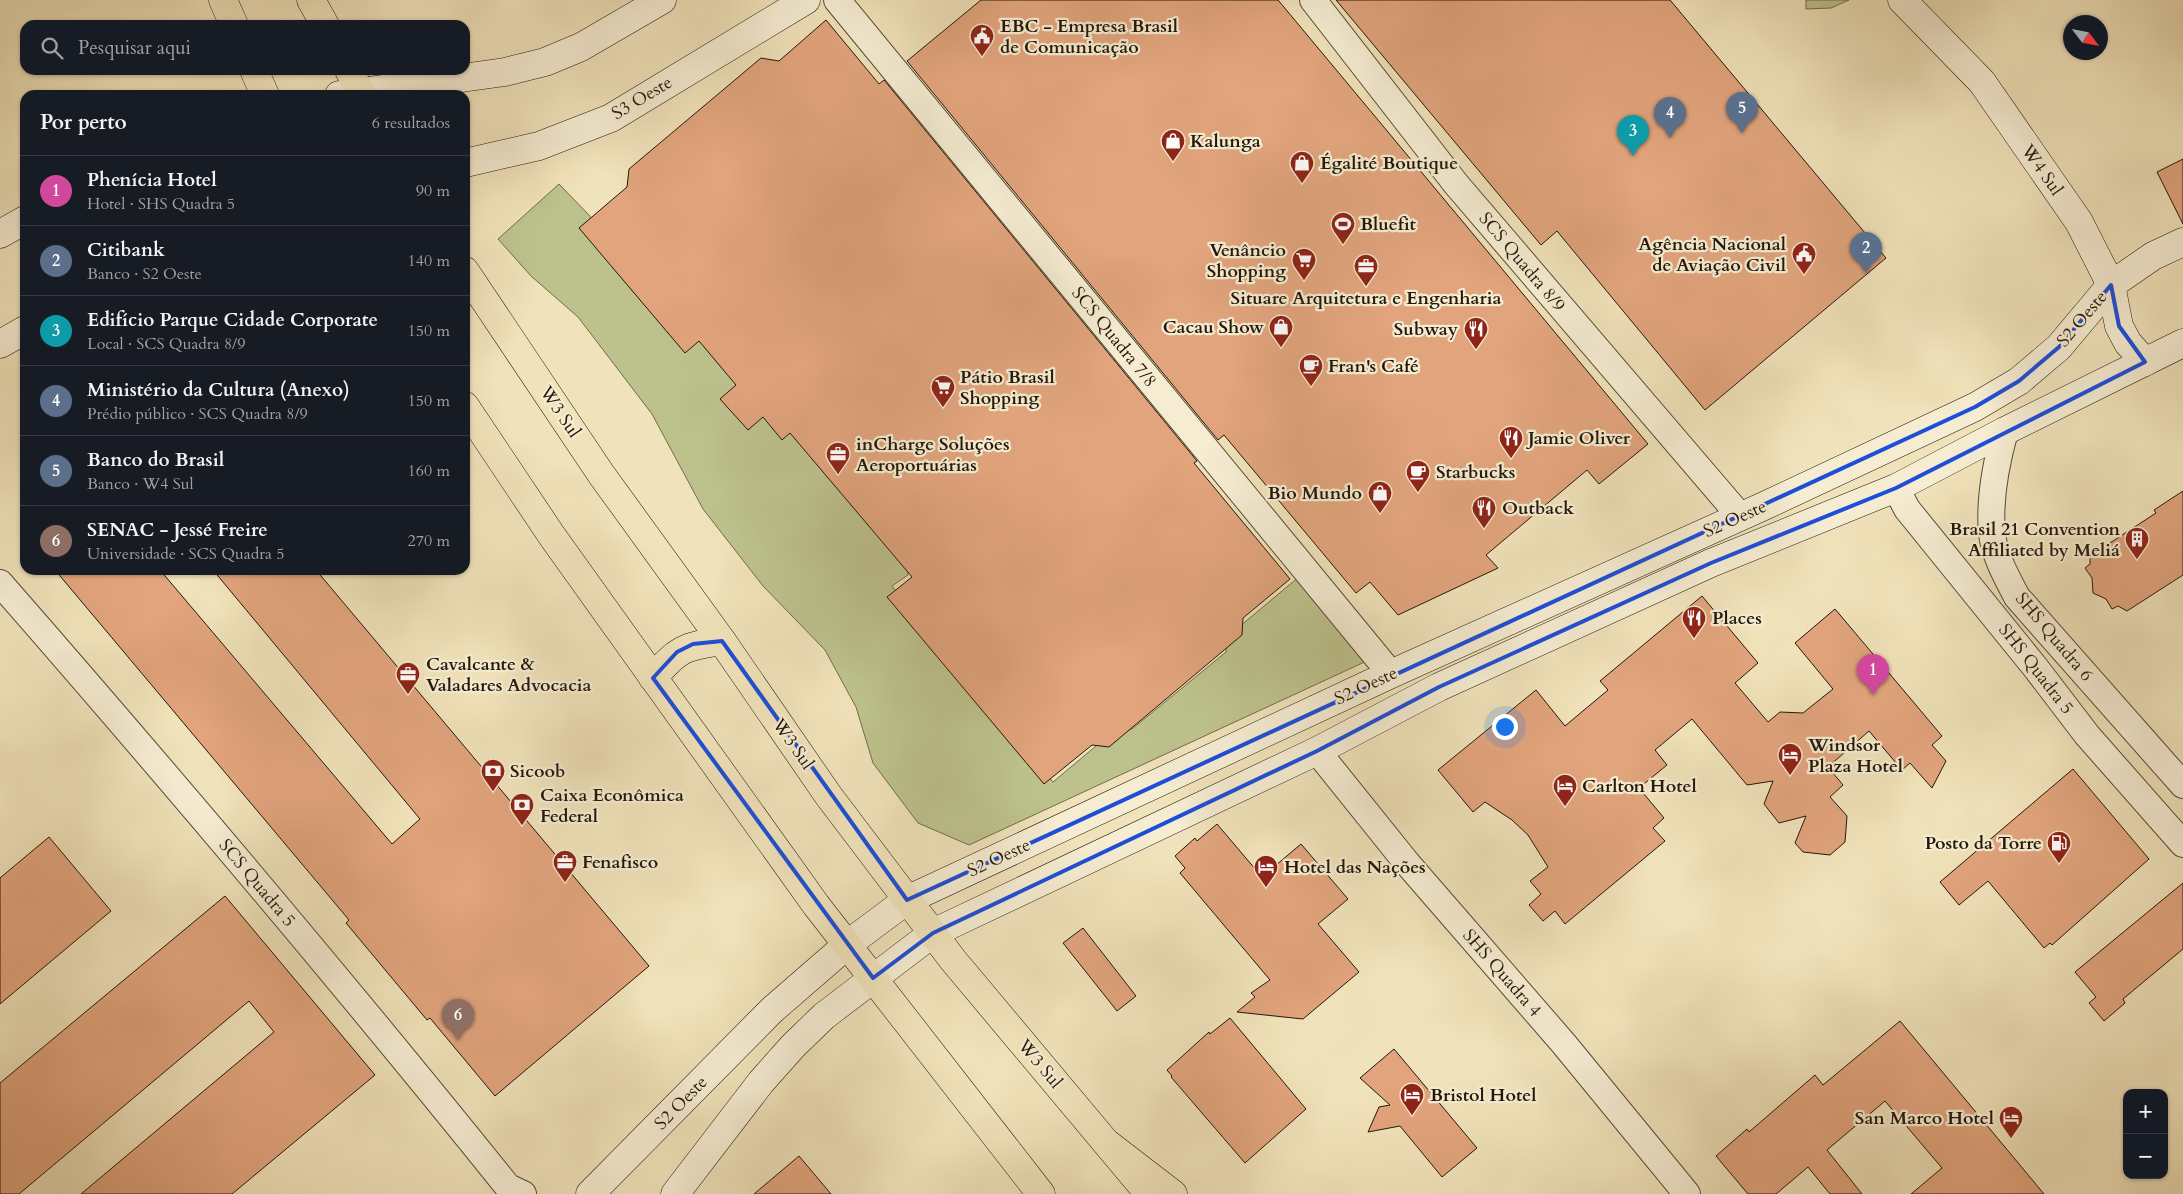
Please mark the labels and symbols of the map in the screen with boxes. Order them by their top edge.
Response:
place label: EBC - Empresa Brasil de Comunicação [1000,14,1178,60]
north arrow [2063,15,2108,60]
public building icon: EBC - Empresa Brasil de Comunicação [969,23,995,57]
street label: S3 Oeste [607,70,677,126]
pin: 5 [1726,92,1758,133]
pin: 4 [1654,97,1686,138]
pin: 3 [1617,115,1649,156]
shop icon: Kalunga [1160,128,1186,162]
place label: Kalunga [1190,129,1261,154]
street label: W4 Sul [2015,138,2069,201]
shop icon: Égalité Boutique [1289,150,1315,184]
place label: Égalité Boutique [1320,151,1458,176]
street label: SCS Quadra 8/9 [1473,207,1571,317]
sports icon: Bluefit [1330,211,1356,245]
place label: Bluefit [1360,212,1417,237]
place label: Agência Nacional de Aviação Civil [1639,232,1786,278]
pin: 2 [1850,232,1882,273]
place label: Venâncio Shopping [1207,238,1286,284]
public building icon: Agência Nacional de Aviação Civil [1791,241,1817,275]
supermarket icon: Venâncio Shopping [1291,247,1317,281]
office icon: Situare Arquitetura e Engenharia [1353,253,1379,287]
street label: SCS Quadra 7/8 [1066,281,1162,393]
street label: S2 Oeste [2051,285,2113,353]
place label: Situare Arquitetura e Engenharia [1231,286,1501,311]
shop icon: Cacau Show [1268,314,1294,348]
place label: Cacau Show [1163,315,1264,340]
restaurant icon: Subway [1463,316,1489,350]
place label: Subway [1394,317,1459,342]
cafe icon: Fran's Café [1298,353,1324,387]
place label: Fran's Café [1328,354,1419,379]
place label: Pátio Brasil Shopping [960,365,1055,411]
supermarket icon: Pátio Brasil Shopping [930,374,956,408]
street label: W3 Sul [533,380,587,443]
restaurant icon: Jamie Oliver [1498,425,1524,459]
place label: Jamie Oliver [1525,426,1631,451]
place label: inCharge Soluções Aeroportuárias [856,432,1010,478]
office icon: inCharge Soluções Aeroportuárias [825,441,851,475]
cafe icon: Starbucks [1405,459,1431,493]
place label: Starbucks [1436,460,1516,485]
shop icon: Bio Mundo [1367,480,1393,514]
place label: Bio Mundo [1268,481,1362,506]
street label: S2 Oeste [1699,494,1771,544]
restaurant icon: Outback [1471,495,1497,529]
place label: Outback [1502,496,1575,521]
place label: Brasil 21 Convention Affiliated by Meliá [1949,517,2120,563]
building icon: Brasil 21 Convention Affiliated by Meliá [2124,526,2150,560]
street label: SHS Quadra 6 [2009,587,2099,687]
restaurant icon: Places [1681,605,1707,639]
place label: Places [1712,606,1762,631]
street label: SHS Quadra 5 [1993,618,2079,720]
place label: Cavalcante & Valadares Advocacia [426,652,592,698]
pin: 1 [1857,654,1889,695]
office icon: Cavalcante & Valadares Advocacia [395,661,421,695]
street label: S2 Oeste [1330,661,1402,711]
street label: W3 Sul [766,712,820,775]
your location [1492,714,1518,740]
place label: Windsor Plaza Hotel [1807,733,1903,779]
hotel icon: Windsor Plaza Hotel [1777,742,1803,776]
bank icon: Sicoob [480,758,506,792]
place label: Sicoob [510,759,565,784]
hotel icon: Carlton Hotel [1552,773,1578,807]
place label: Carlton Hotel [1582,774,1697,799]
place label: Caixa Econômica Federal [540,783,684,829]
bank icon: Caixa Econômica Federal [509,792,535,826]
fuel station icon: Posto da Torre [2046,830,2072,864]
place label: Posto da Torre [1925,831,2042,856]
street label: S2 Oeste [963,833,1035,883]
street label: SCS Quadra 5 [213,834,301,932]
office icon: Fenafisco [552,849,578,883]
place label: Fenafisco [582,850,658,875]
hotel icon: Hotel das Nações [1253,854,1279,888]
place label: Hotel das Nações [1284,855,1426,880]
street label: SHS Quadra 4 [1457,924,1547,1022]
pin: 6 [442,999,474,1040]
street label: W3 Sul [1011,1033,1068,1094]
street label: S2 Oeste [649,1070,713,1136]
hotel icon: Bristol Hotel [1399,1082,1425,1116]
place label: Bristol Hotel [1430,1083,1536,1108]
hotel icon: San Marco Hotel [1998,1105,2024,1139]
place label: San Marco Hotel [1855,1106,1994,1131]

